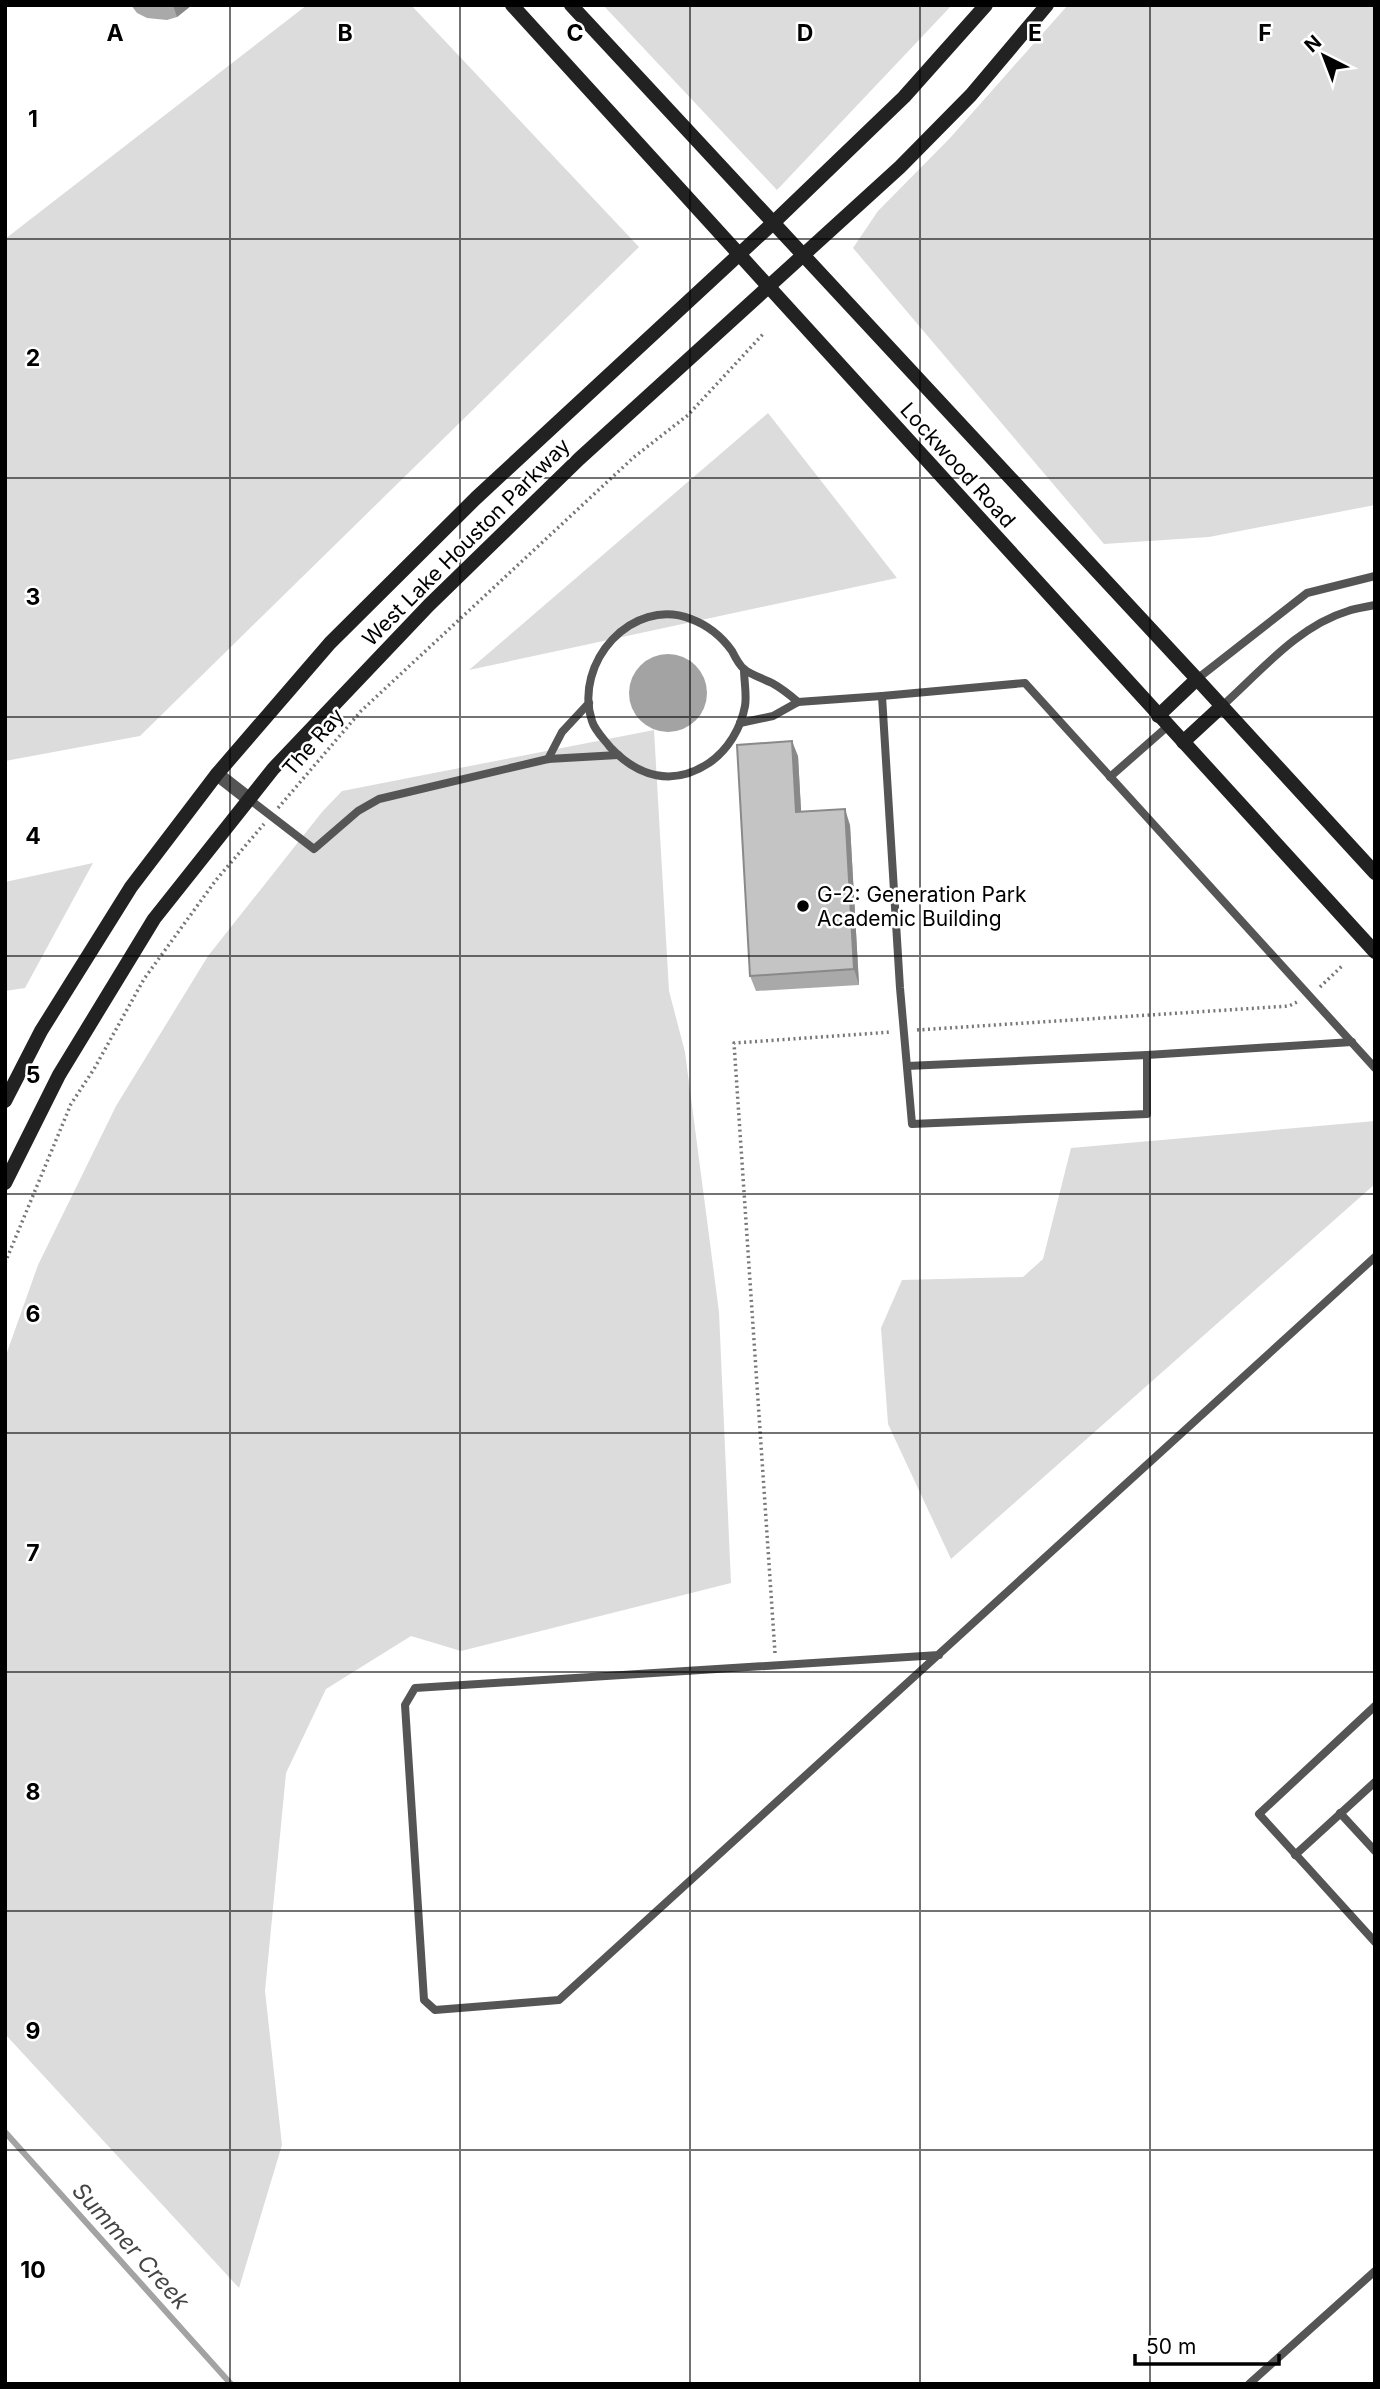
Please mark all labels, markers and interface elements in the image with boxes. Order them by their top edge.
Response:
text: A [106,19,124,47]
text: B [337,19,353,47]
text: C [566,19,584,47]
text: D [797,19,813,47]
text: E [1028,19,1042,47]
text: F [1258,19,1272,47]
north arrow [1289,21,1359,91]
text: N [1300,30,1326,57]
text: 1 [28,105,38,133]
text: 2 [26,344,40,372]
street label: Lockwood Road [895,397,1021,533]
street label: West Lake Houston Parkway [357,433,575,651]
text: 3 [26,583,40,611]
street label: The Ray [277,703,349,781]
text: 4 [25,822,41,850]
place label: G-2: Generation Park Academic Building [817,882,1027,931]
marker: G-2: Generation Park Academic Building [795,898,811,914]
text: 5 [26,1061,40,1089]
text: 6 [26,1300,40,1328]
text: 7 [26,1539,40,1567]
text: 8 [26,1778,40,1806]
text: 9 [26,2017,40,2045]
water label: Summer Creek [67,2177,196,2316]
text: 10 [20,2256,46,2284]
scale bar [1135,2322,1278,2366]
text: 50 m [1146,2334,1196,2359]

